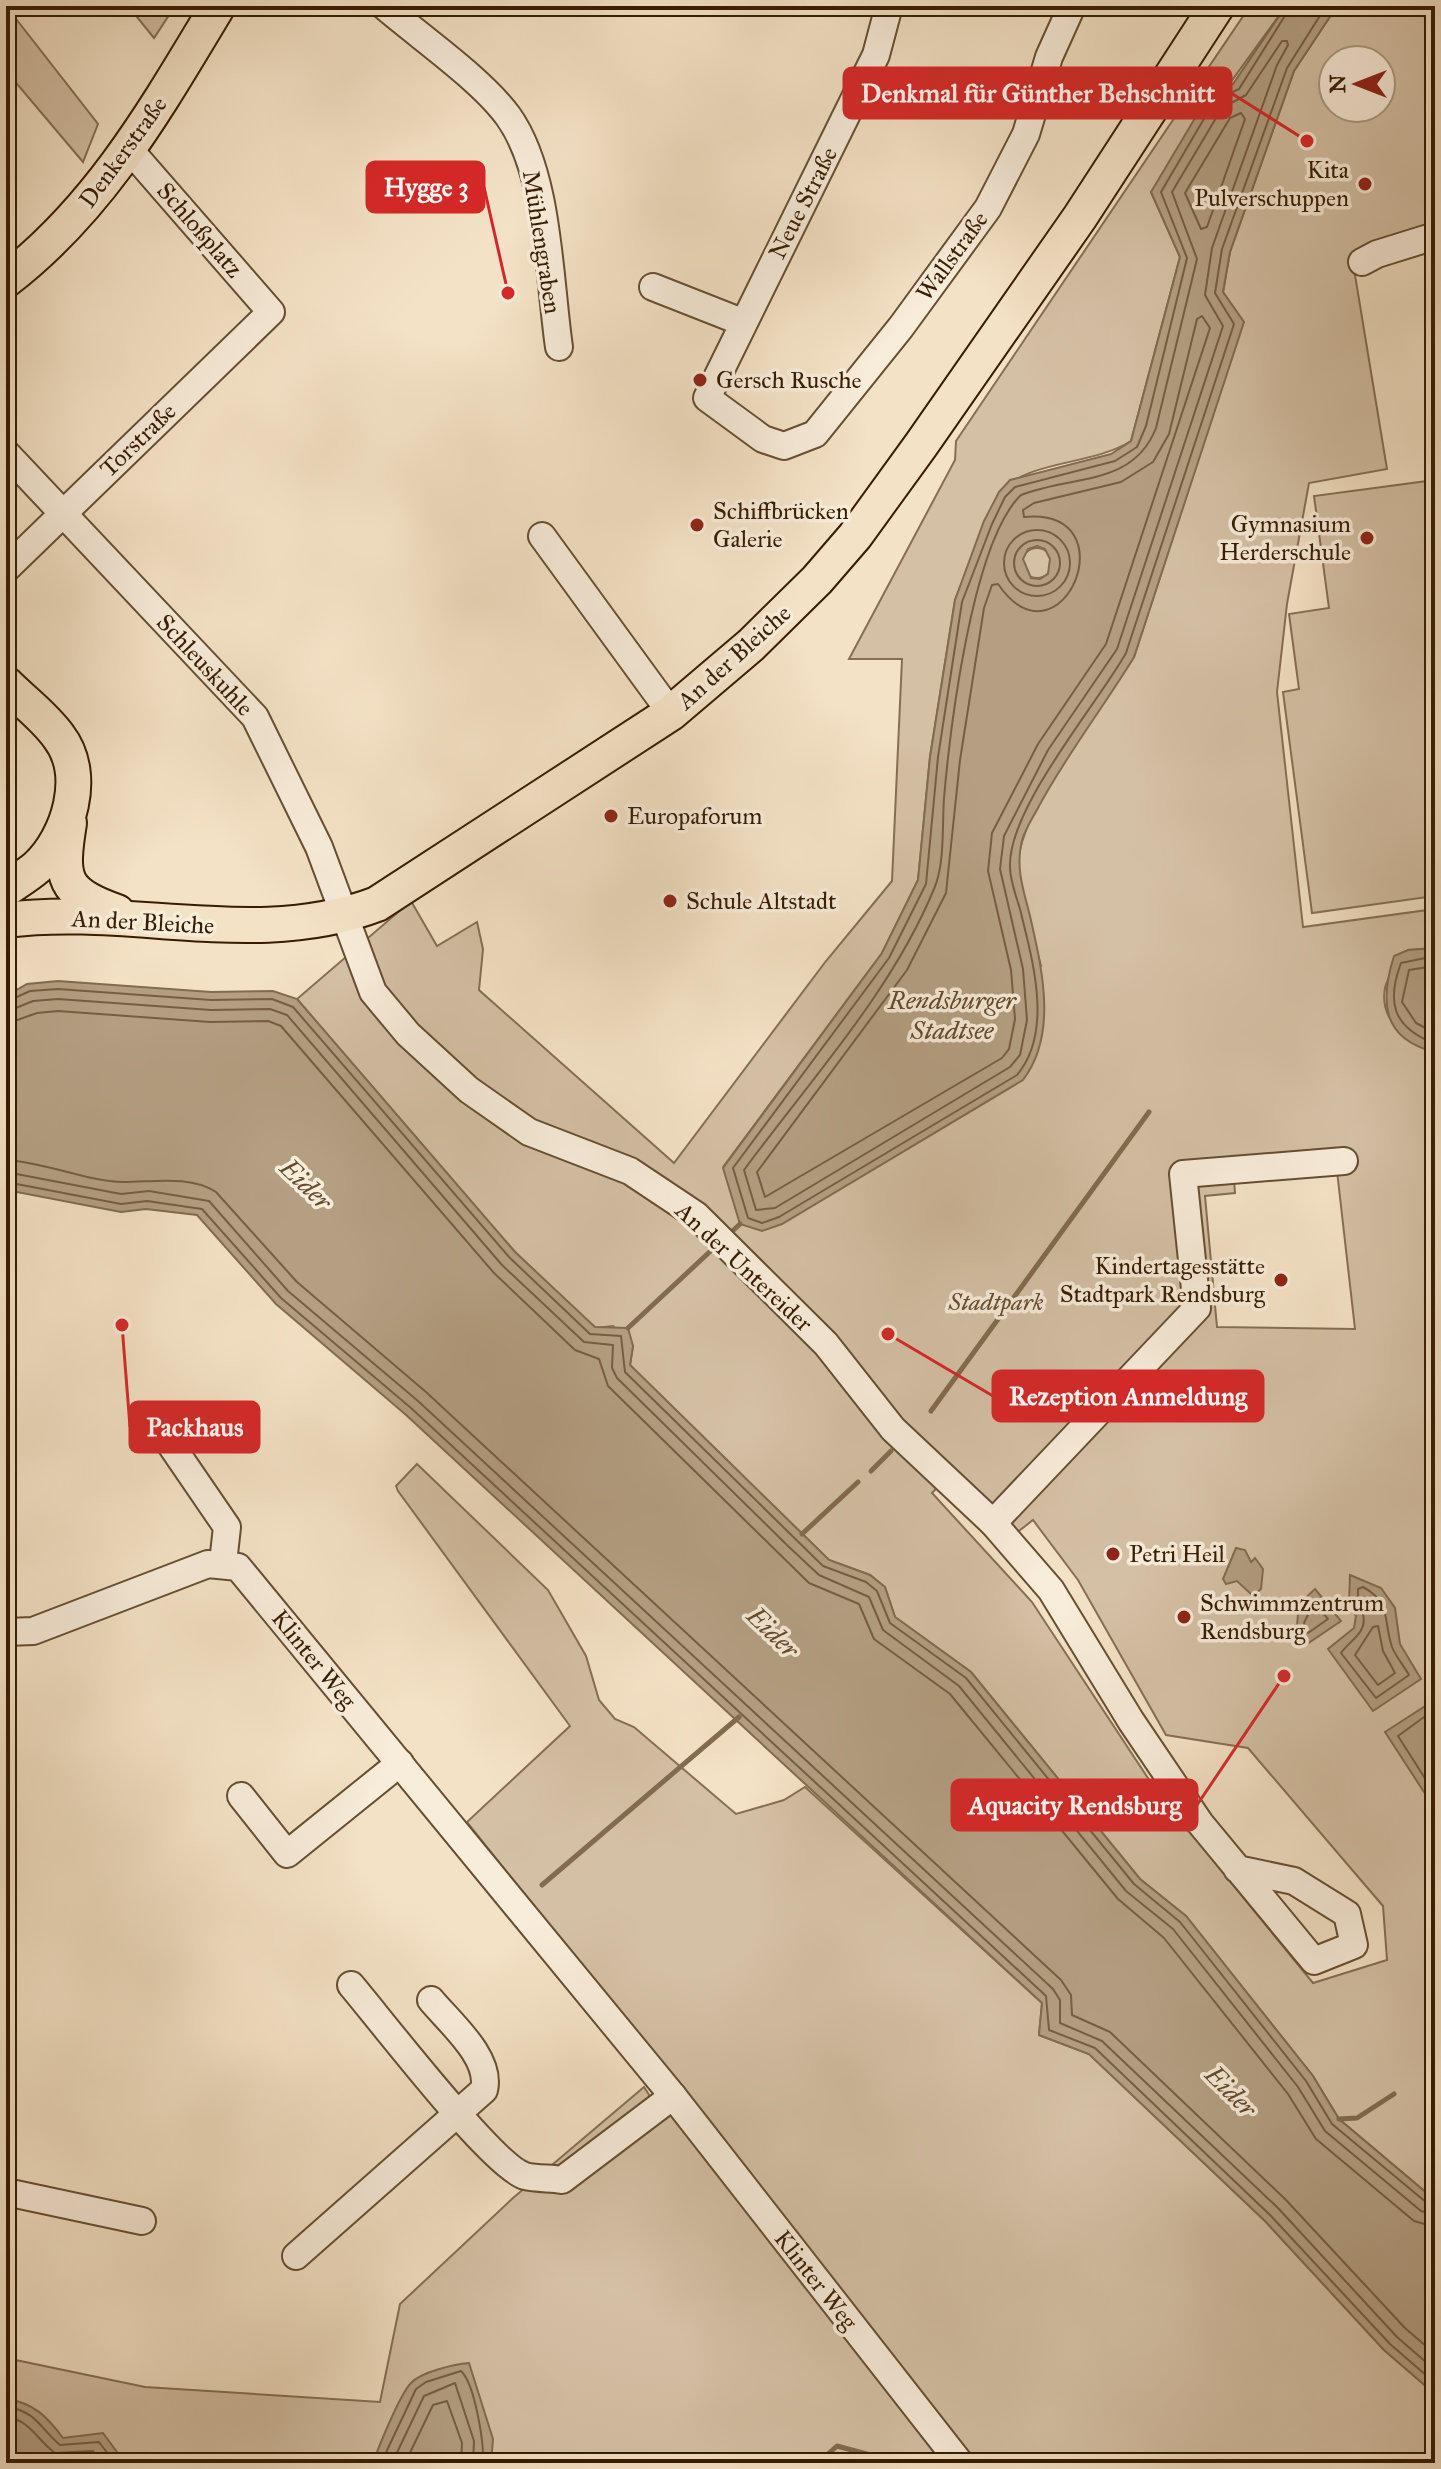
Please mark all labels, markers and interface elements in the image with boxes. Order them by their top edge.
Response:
north arrow [1317,44,1397,124]
callout: Denkmal für Günther Behschnitt [844,68,1231,118]
text: N [1324,74,1351,93]
text: Denkmal für Günther Behschnitt [861,77,1216,109]
street label: Denkerstraße [72,90,174,214]
street label: Neue Straße [762,142,844,264]
place label: Kita Pulverschuppen [1194,155,1350,213]
callout: Hygge 3 [367,162,484,212]
street label: Mühlengraben [516,168,568,316]
text: Hygge 3 [383,171,469,204]
marker: Kita Pulverschuppen [1356,175,1374,193]
street label: Schloßplatz [151,176,249,284]
street label: Wallstraße [909,205,995,307]
place label: Gersch Rusche [716,365,862,395]
marker: Gersch Rusche [691,371,709,389]
street label: Torstraße [94,396,182,484]
place label: Schiffbrücken Galerie [713,496,849,554]
place label: Gymnasium Herderschule [1219,509,1351,567]
marker: Schiffbrücken Galerie [688,516,706,534]
marker: Gymnasium Herderschule [1358,529,1376,547]
street label: An der Bleiche [670,598,797,717]
street label: Schleuskuhle [150,608,260,722]
place label: Europaforum [627,801,762,831]
marker: Europaforum [602,807,620,825]
place label: Schule Altstadt [686,886,837,916]
marker: Schule Altstadt [661,892,679,910]
street label: An der Bleiche [70,903,215,941]
water label: Rendsburger Stadtsee [887,984,1017,1046]
water label: Eider [272,1151,340,1217]
street label: An der Untereider [668,1195,819,1338]
place label: Kindertagesstätte Stadtpark Rendsburg [1060,1251,1266,1309]
marker: Kindertagesstätte Stadtpark Rendsburg [1272,1271,1290,1289]
park label: Stadtpark [948,1287,1044,1317]
callout: Rezeption Anmeldung [993,1371,1263,1421]
text: Rezeption Anmeldung [1009,1380,1248,1413]
callout: Packhaus [130,1402,259,1452]
text: Packhaus [146,1411,244,1443]
place label: Petri Heil [1129,1539,1226,1569]
marker: Petri Heil [1104,1545,1122,1563]
place label: Schwimmzentrum Rendsburg [1200,1588,1384,1646]
water label: Eider [739,1599,807,1665]
street label: Klinter Weg [265,1603,363,1715]
marker: Schwimmzentrum Rendsburg [1175,1608,1193,1626]
callout: Aquacity Rendsburg [952,1780,1197,1830]
text: Aquacity Rendsburg [966,1789,1183,1822]
water label: Eider [1198,2058,1264,2124]
street label: Klinter Weg [768,2224,865,2337]

